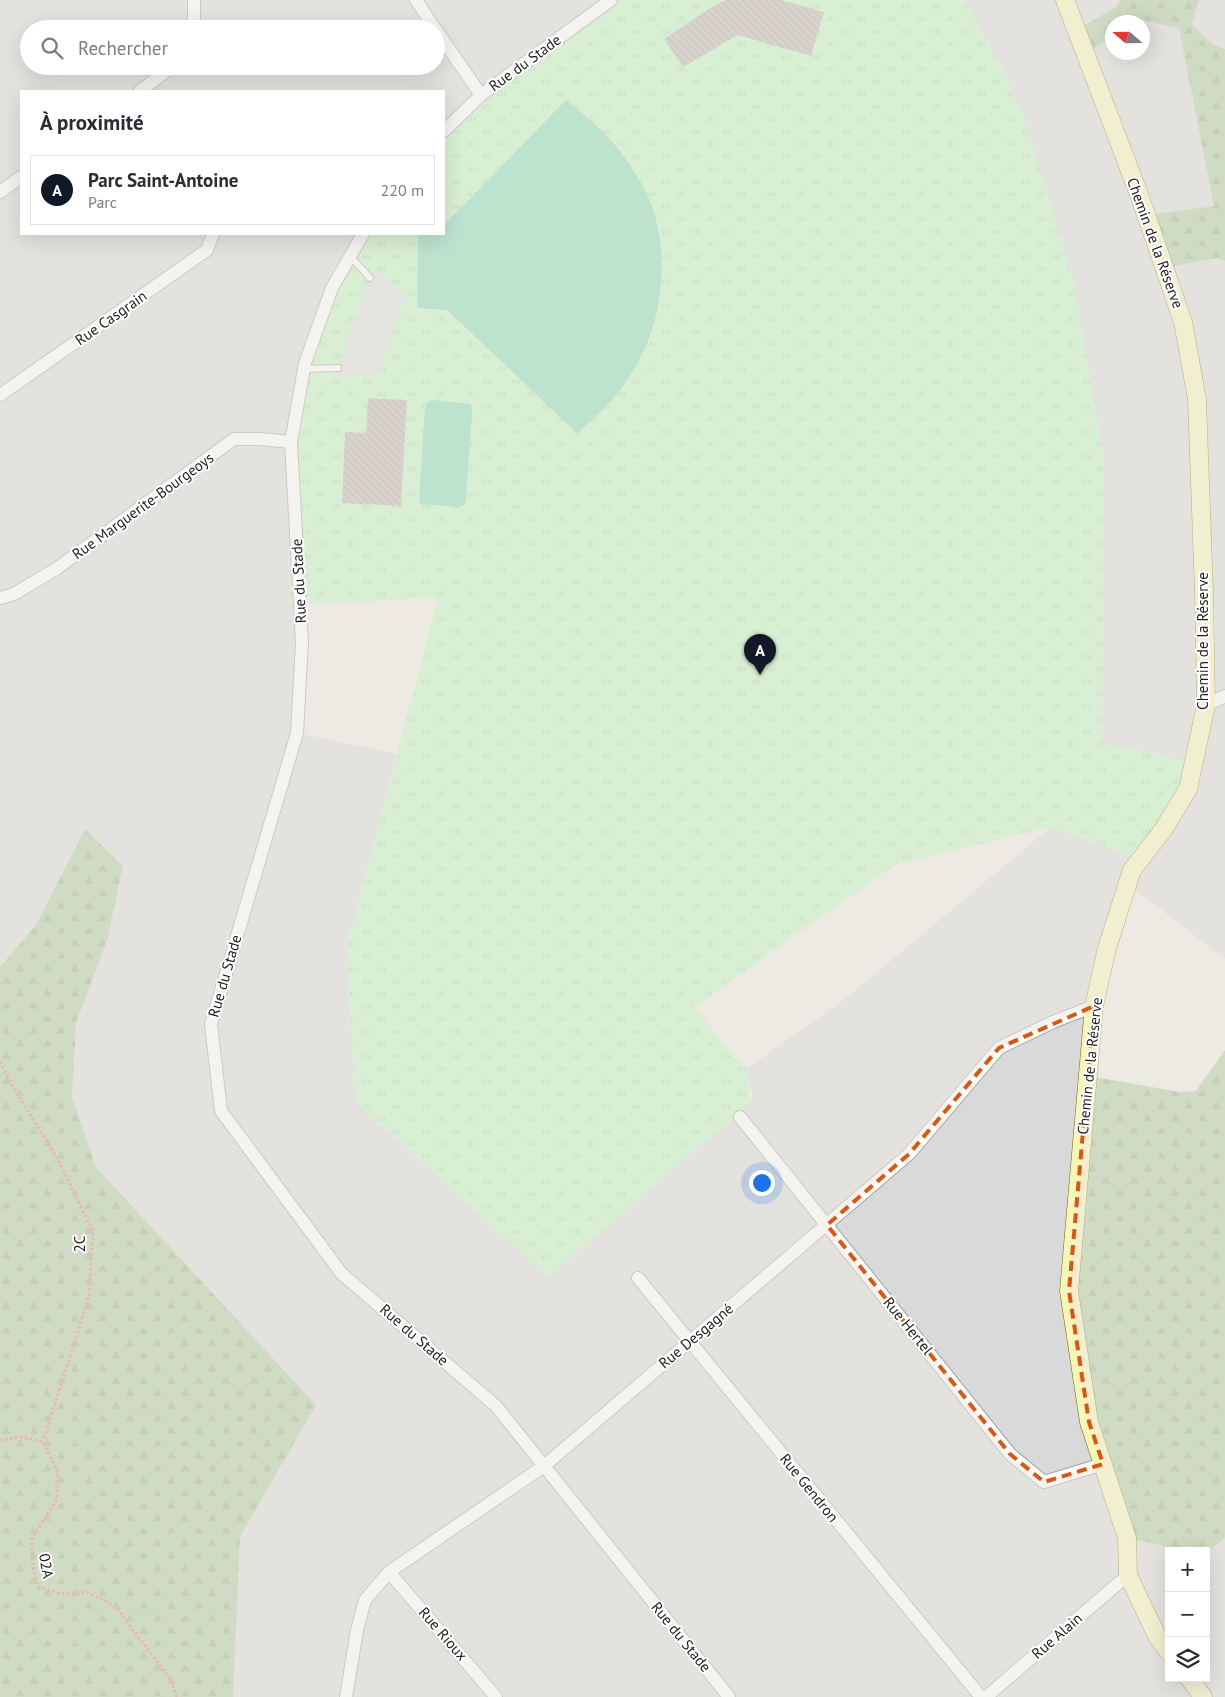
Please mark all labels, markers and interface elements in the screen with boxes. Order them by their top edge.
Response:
north arrow [1105,15,1150,60]
search box [20,20,445,75]
street label: Rue du Stade [485,30,565,95]
icon: search [38,34,66,62]
text: Rechercher [78,36,168,60]
text: À proximité [40,109,144,136]
text: Parc Saint-Antoine [88,168,238,192]
street label: Chemin de la Réserve [1123,175,1188,311]
text: A [52,180,62,200]
text: 220 m [381,180,424,200]
text: Parc [88,192,117,212]
street label: Rue Casgrain [71,286,150,349]
street label: Rue Marguerite-Bourgeoys [68,448,217,563]
street label: Rue du Stade [287,538,310,624]
street label: Chemin de la Réserve [1193,572,1212,710]
pin: A [744,634,776,675]
street label: Rue du Stade [204,932,245,1019]
street label: Chemin de la Réserve [1073,996,1106,1136]
your location [749,1170,775,1196]
street label: 2C [70,1236,89,1252]
street label: Rue Hertel [879,1293,938,1359]
street label: Rue Desgagné [654,1299,737,1372]
street label: Rue du Stade [376,1300,453,1370]
street label: Rue Gendron [776,1449,843,1526]
map controls [1165,1547,1210,1682]
button: + [1165,1547,1210,1592]
street label: 02A [35,1552,58,1580]
button: − [1165,1592,1210,1637]
street label: Rue du Stade [647,1598,715,1676]
street label: Rue Rioux [415,1603,472,1665]
street label: Rue Alain [1027,1608,1086,1663]
button: layers [1165,1637,1210,1682]

